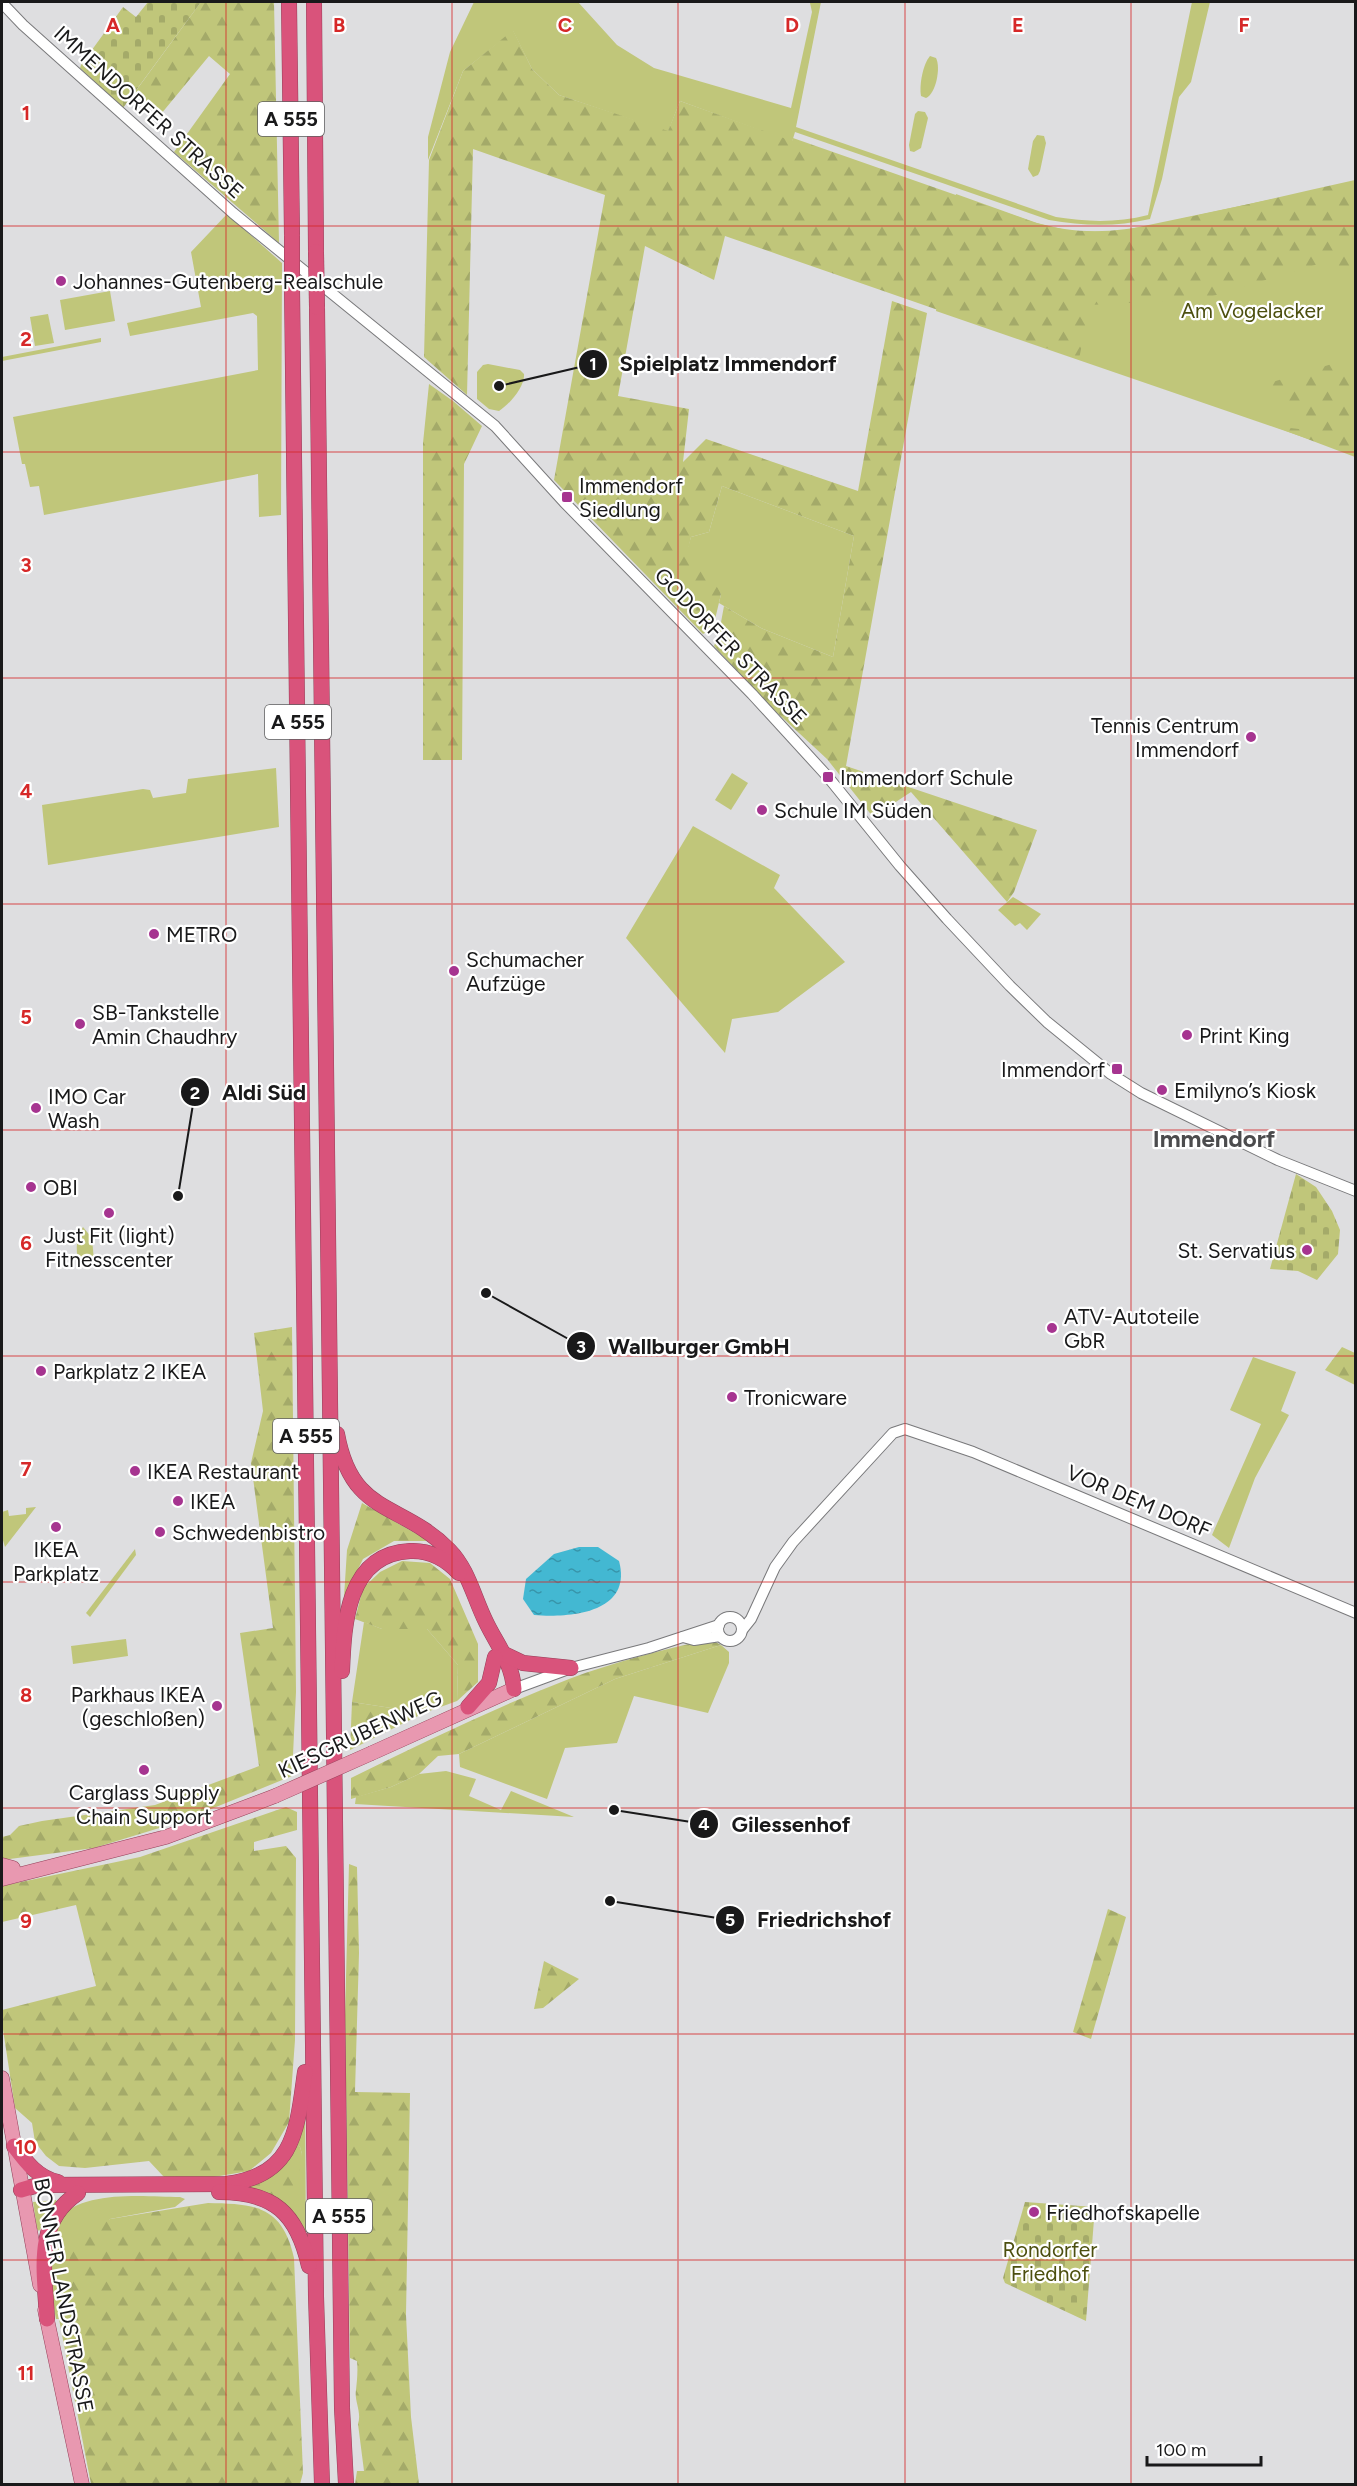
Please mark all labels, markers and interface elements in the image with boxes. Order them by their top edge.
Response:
text: B [333,13,345,37]
text: C [558,13,572,37]
text: D [785,13,799,37]
text: E [1012,13,1024,37]
text: F [1238,13,1250,37]
street label: IMMENDORFER STRASSE [49,20,249,204]
text: 1 [22,101,30,125]
road number: A 555 [258,102,324,136]
place label: Johannes-Gutenberg-Realschule [73,269,383,294]
marker: Johannes-Gutenberg-Realschule [54,274,68,288]
park label: Am Vogelacker [1181,298,1323,323]
text: 2 [20,327,32,351]
callout: Spielplatz Immendorf [578,344,849,384]
text: Spielplatz Immendorf [619,350,837,377]
text: 1 [589,353,597,375]
place label: Immendorf Siedlung [579,473,683,522]
marker: Immendorf Siedlung [560,490,574,504]
text: 3 [20,553,32,577]
street label: GODORFER STRASSE [650,562,812,730]
road number: A 555 [265,705,331,739]
place label: Tennis Centrum Immendorf [1091,713,1239,762]
marker: Tennis Centrum Immendorf [1244,730,1258,744]
place label: Immendorf Schule [840,765,1013,790]
marker: Immendorf Schule [821,770,835,784]
text: 4 [20,779,33,803]
place label: Schule IM Süden [774,798,932,823]
marker: Schule IM Süden [755,803,769,817]
place label: METRO [166,922,237,947]
marker: METRO [147,927,161,941]
place label: Schumacher Aufzüge [466,947,584,996]
marker: Schumacher Aufzüge [447,964,461,978]
place label: SB-Tankstelle Amin Chaudhry [92,1000,237,1049]
text: 5 [20,1005,32,1029]
marker: SB-Tankstelle Amin Chaudhry [73,1017,87,1031]
place label: Print King [1199,1023,1290,1048]
marker: Print King [1180,1028,1194,1042]
place label: Immendorf [1001,1057,1105,1082]
marker: Immendorf [1110,1062,1124,1076]
callout: Aldi Süd [180,1072,319,1112]
place label: Emilyno’s Kiosk [1174,1078,1317,1103]
text: Aldi Süd [222,1079,306,1106]
text: 2 [190,1082,200,1104]
marker: Emilyno’s Kiosk [1155,1083,1169,1097]
place label: IMO Car Wash [48,1084,126,1133]
marker: IMO Car Wash [29,1101,43,1115]
district label: Immendorf [1153,1124,1276,1153]
place label: OBI [43,1175,78,1200]
marker: OBI [24,1180,38,1194]
marker: Just Fit (light) Fitnesscenter [102,1206,116,1220]
place label: Just Fit (light) Fitnesscenter [43,1223,175,1272]
text: 6 [20,1231,32,1255]
place label: St. Servatius [1177,1238,1295,1263]
marker: St. Servatius [1300,1243,1314,1257]
place label: ATV-Autoteile GbR [1064,1304,1199,1353]
marker: ATV-Autoteile GbR [1045,1321,1059,1335]
callout: Wallburger GmbH [566,1326,802,1366]
text: Wallburger GmbH [608,1333,790,1360]
text: 3 [576,1336,586,1358]
place label: Parkplatz 2 IKEA [53,1359,206,1384]
marker: Parkplatz 2 IKEA [34,1364,48,1378]
place label: Tronicware [744,1385,847,1410]
marker: Tronicware [725,1390,739,1404]
road number: A 555 [273,1419,339,1453]
text: 7 [20,1457,32,1481]
place label: IKEA Restaurant [147,1459,300,1484]
street label: VOR DEM DORF [1063,1459,1215,1543]
marker: IKEA Restaurant [128,1464,142,1478]
place label: IKEA [190,1489,235,1514]
marker: IKEA [171,1494,185,1508]
marker: IKEA Parkplatz [49,1520,63,1534]
place label: Schwedenbistro [172,1520,325,1545]
marker: Schwedenbistro [153,1525,167,1539]
place label: IKEA Parkplatz [13,1537,99,1586]
place label: Parkhaus IKEA (geschloßen) [71,1682,205,1731]
text: 8 [20,1683,32,1707]
street label: KIESGRUBENWEG [274,1685,446,1783]
marker: Parkhaus IKEA (geschloßen) [210,1699,224,1713]
marker: Carglass Supply Chain Support [137,1763,151,1777]
place label: Carglass Supply Chain Support [69,1780,219,1829]
callout: Gilessenhof [689,1804,862,1844]
text: Gilessenhof [732,1811,851,1838]
text: 4 [698,1813,710,1835]
callout: Friedrichshof [715,1900,903,1940]
text: Friedrichshof [757,1906,891,1933]
text: 9 [20,1909,32,1933]
text: 5 [725,1909,735,1931]
text: 10 [15,2135,37,2159]
street label: BONNER LANDSTRASSE [29,2176,99,2414]
road number: A 555 [306,2199,372,2233]
place label: Friedhofskapelle [1046,2200,1200,2225]
marker: Friedhofskapelle [1027,2205,1041,2219]
park label: Rondorfer Friedhof [1003,2237,1097,2286]
text: 11 [18,2361,34,2385]
scale bar [1147,2429,1261,2467]
text: 100 m [1156,2439,1206,2461]

